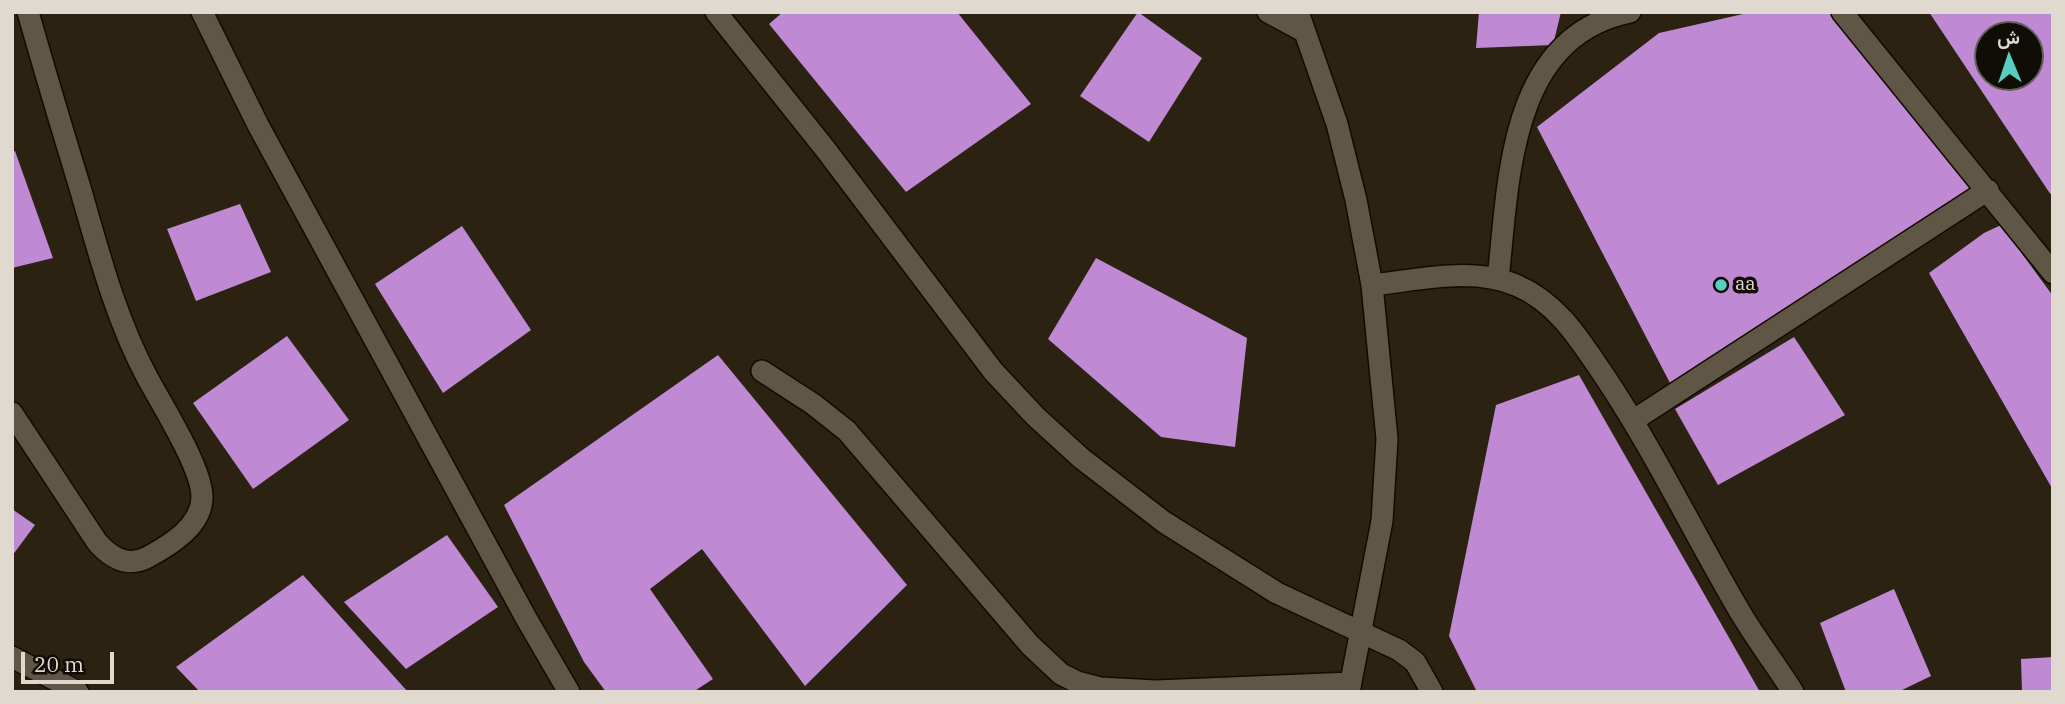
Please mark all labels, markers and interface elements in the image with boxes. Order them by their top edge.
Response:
north arrow [1974,21,2044,91]
text: ش [1997,25,2020,49]
place label: aa [1735,274,1756,296]
marker: aa [1713,277,1729,293]
scale bar [24,638,117,682]
text: 20 m [34,650,84,678]

